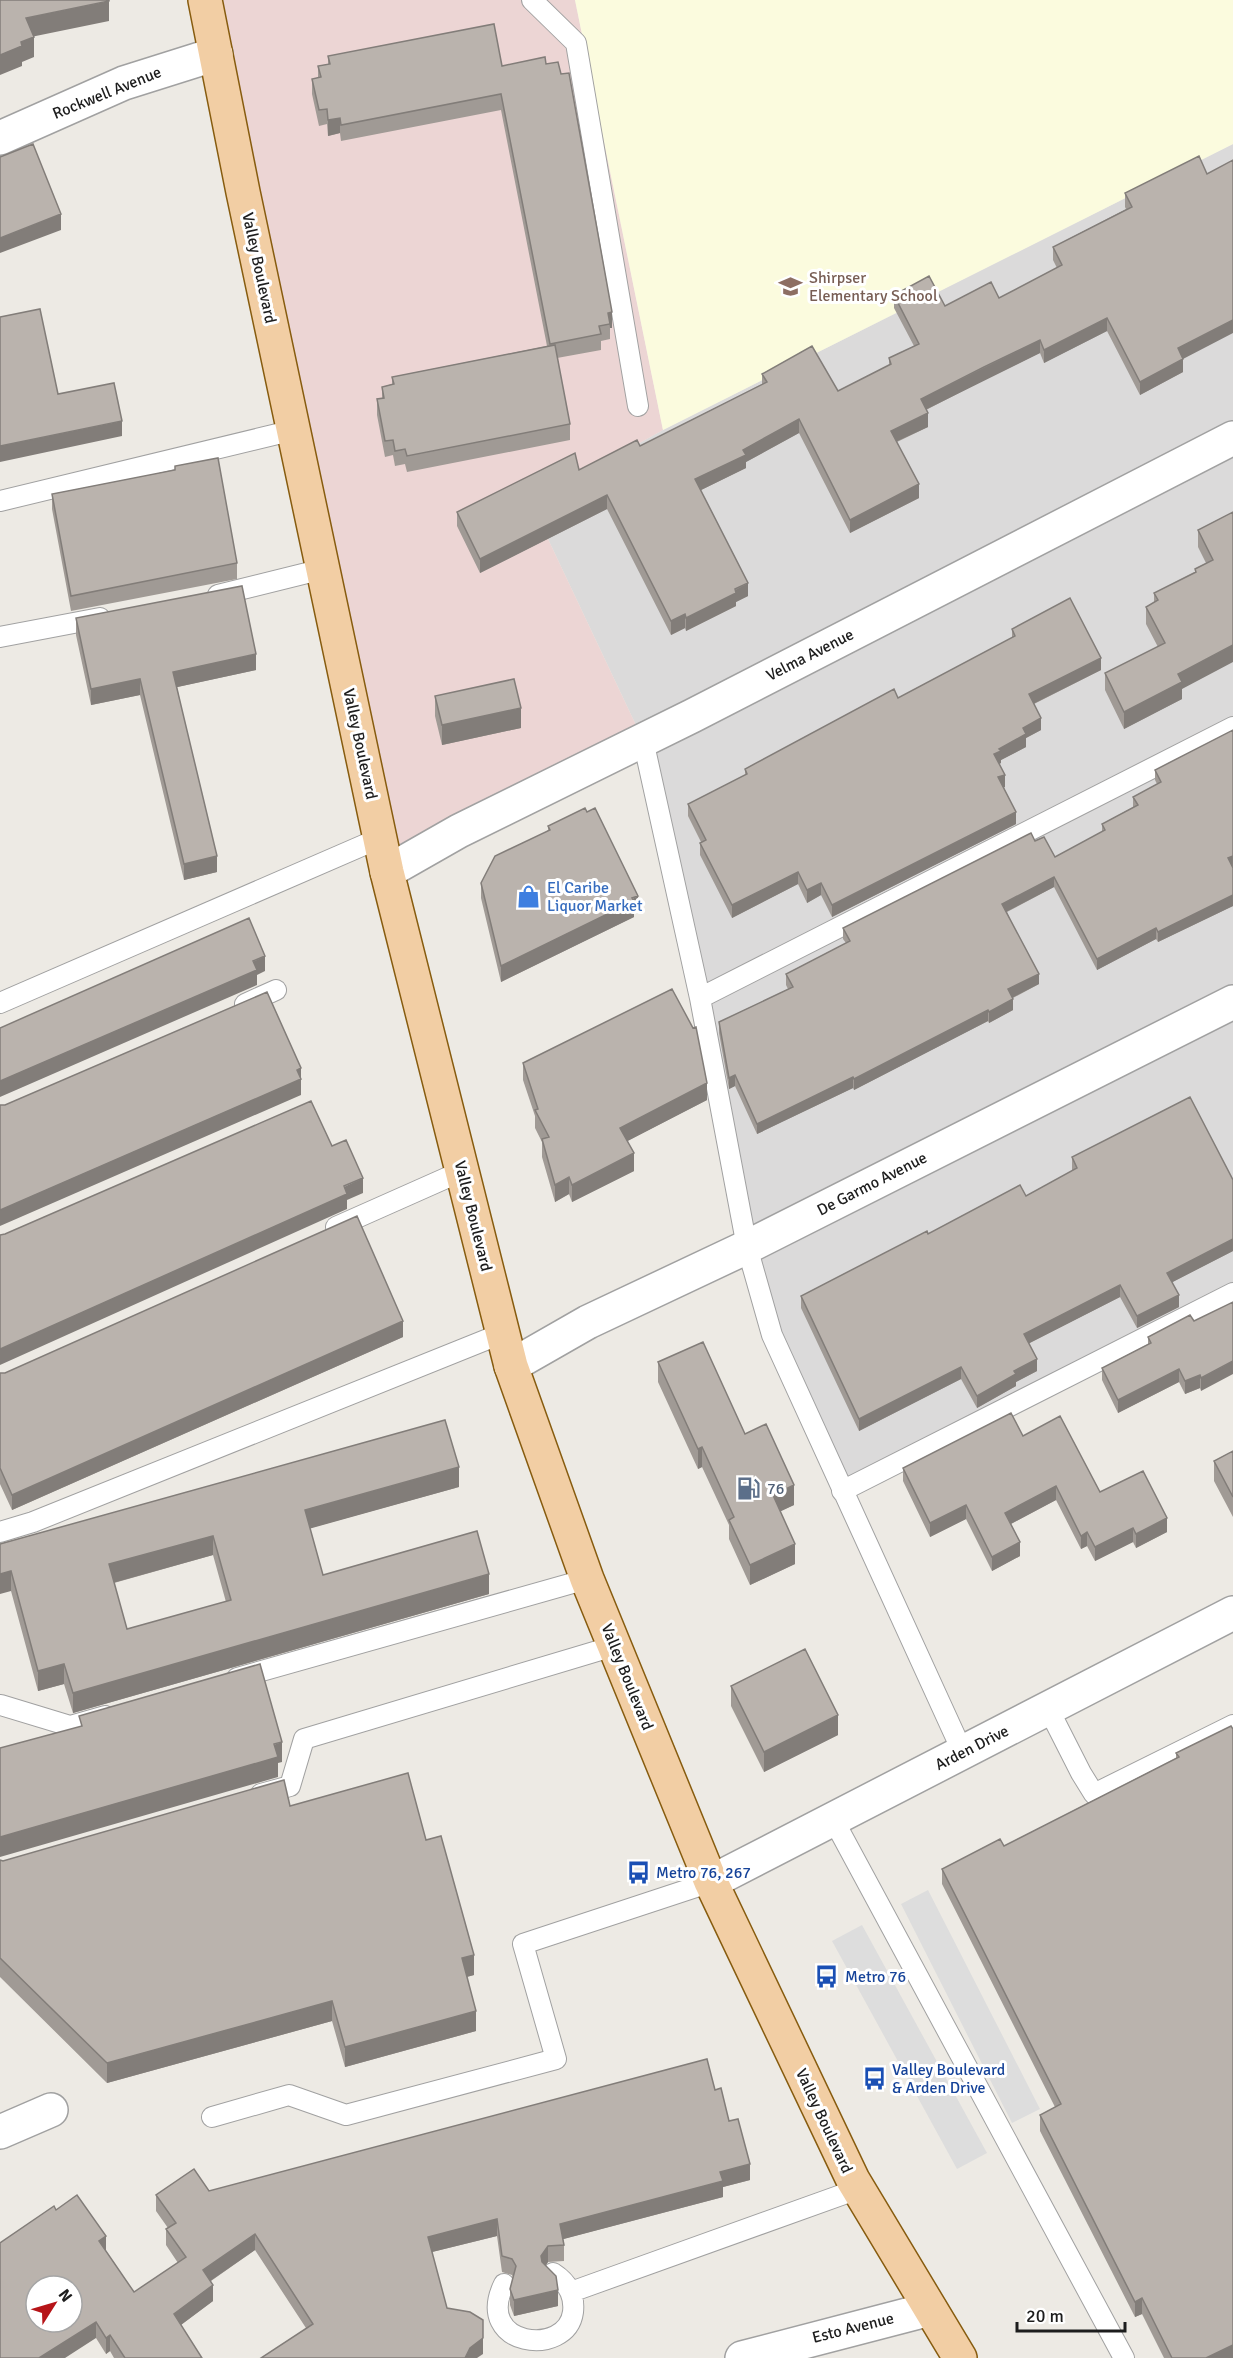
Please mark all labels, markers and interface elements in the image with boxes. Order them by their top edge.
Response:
street label: Rockwell Avenue [50,62,164,124]
street label: Valley Boulevard [237,211,281,325]
place label: Shirpser Elementary School [809,268,938,306]
school or university icon: Shirpser Elementary School [778,274,804,300]
street label: Velma Avenue [763,624,857,686]
street label: Valley Boulevard [338,687,382,801]
place label: El Caribe Liquor Market [547,878,643,916]
shop icon: El Caribe Liquor Market [516,884,542,910]
street label: De Garmo Avenue [814,1148,930,1220]
street label: Valley Boulevard [450,1159,496,1273]
fuel station icon: 76 [736,1476,762,1502]
place label: 76 [767,1479,784,1499]
street label: Valley Boulevard [597,1621,657,1733]
street label: Arden Drive [932,1721,1012,1775]
bus stop icon: Metro 76, 267 [625,1860,651,1886]
place label: Metro 76, 267 [656,1863,751,1883]
bus stop icon: Metro 76 [814,1964,840,1990]
place label: Metro 76 [845,1967,906,1987]
place label: Valley Boulevard & Arden Drive [892,2060,1005,2098]
street label: Valley Boulevard [791,2065,857,2177]
bus stop icon: Valley Boulevard & Arden Drive [861,2066,887,2092]
north arrow [24,2274,84,2334]
text: N [54,2285,77,2306]
scale bar [1017,2295,1125,2333]
text: 20 m [1026,2305,1064,2327]
street label: Esto Avenue [810,2308,896,2348]

